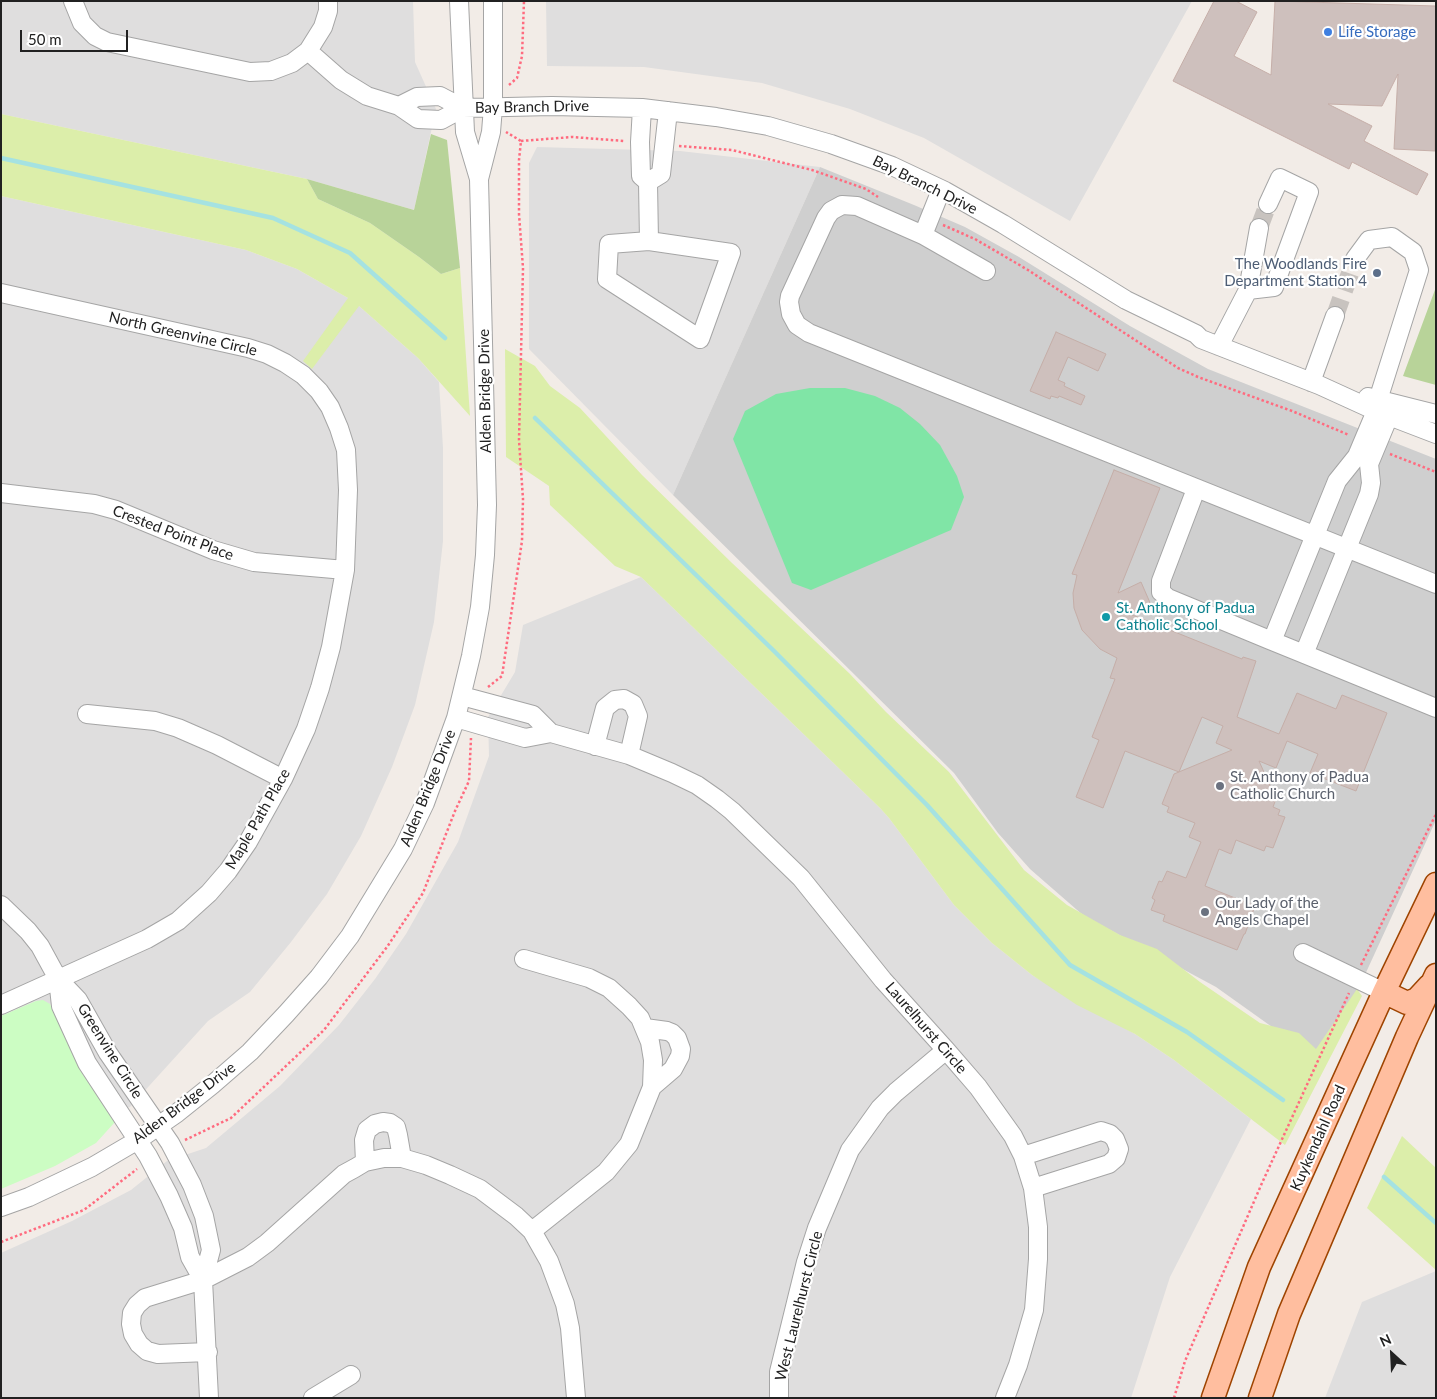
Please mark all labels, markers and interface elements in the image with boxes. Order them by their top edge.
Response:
scale bar [22,20,130,52]
place label: Life Storage [1338,23,1416,41]
marker: Life Storage [1322,26,1334,38]
text: 50 m [28,30,62,48]
street label: Bay Branch Drive [475,97,589,117]
street label: Bay Branch Drive [870,152,980,218]
place label: The Woodlands Fire Department Station 4 [1224,255,1367,290]
marker: The Woodlands Fire Department Station 4 [1371,267,1383,279]
street label: North Greenvine Circle [107,308,259,360]
street label: Alden Bridge Drive [475,329,495,453]
street label: Crested Point Place [110,502,236,564]
place label: St. Anthony of Padua Catholic School [1116,599,1255,634]
marker: St. Anthony of Padua Catholic School [1100,611,1112,623]
street label: Alden Bridge Drive [396,727,460,849]
street label: Maple Path Place [222,765,294,873]
place label: St. Anthony of Padua Catholic Church [1230,768,1369,803]
marker: St. Anthony of Padua Catholic Church [1214,780,1226,792]
place label: Our Lady of the Angels Chapel [1215,894,1319,929]
marker: Our Lady of the Angels Chapel [1199,906,1211,918]
street label: Laurelhurst Circle [881,979,971,1077]
street label: Greenvine Circle [74,1000,146,1102]
street label: Alden Bridge Drive [129,1058,239,1148]
street label: Kuykendahl Road [1287,1082,1349,1194]
street label: West Laurelhurst Circle [772,1229,826,1383]
north arrow [1367,1329,1417,1379]
text: N [1377,1330,1394,1350]

